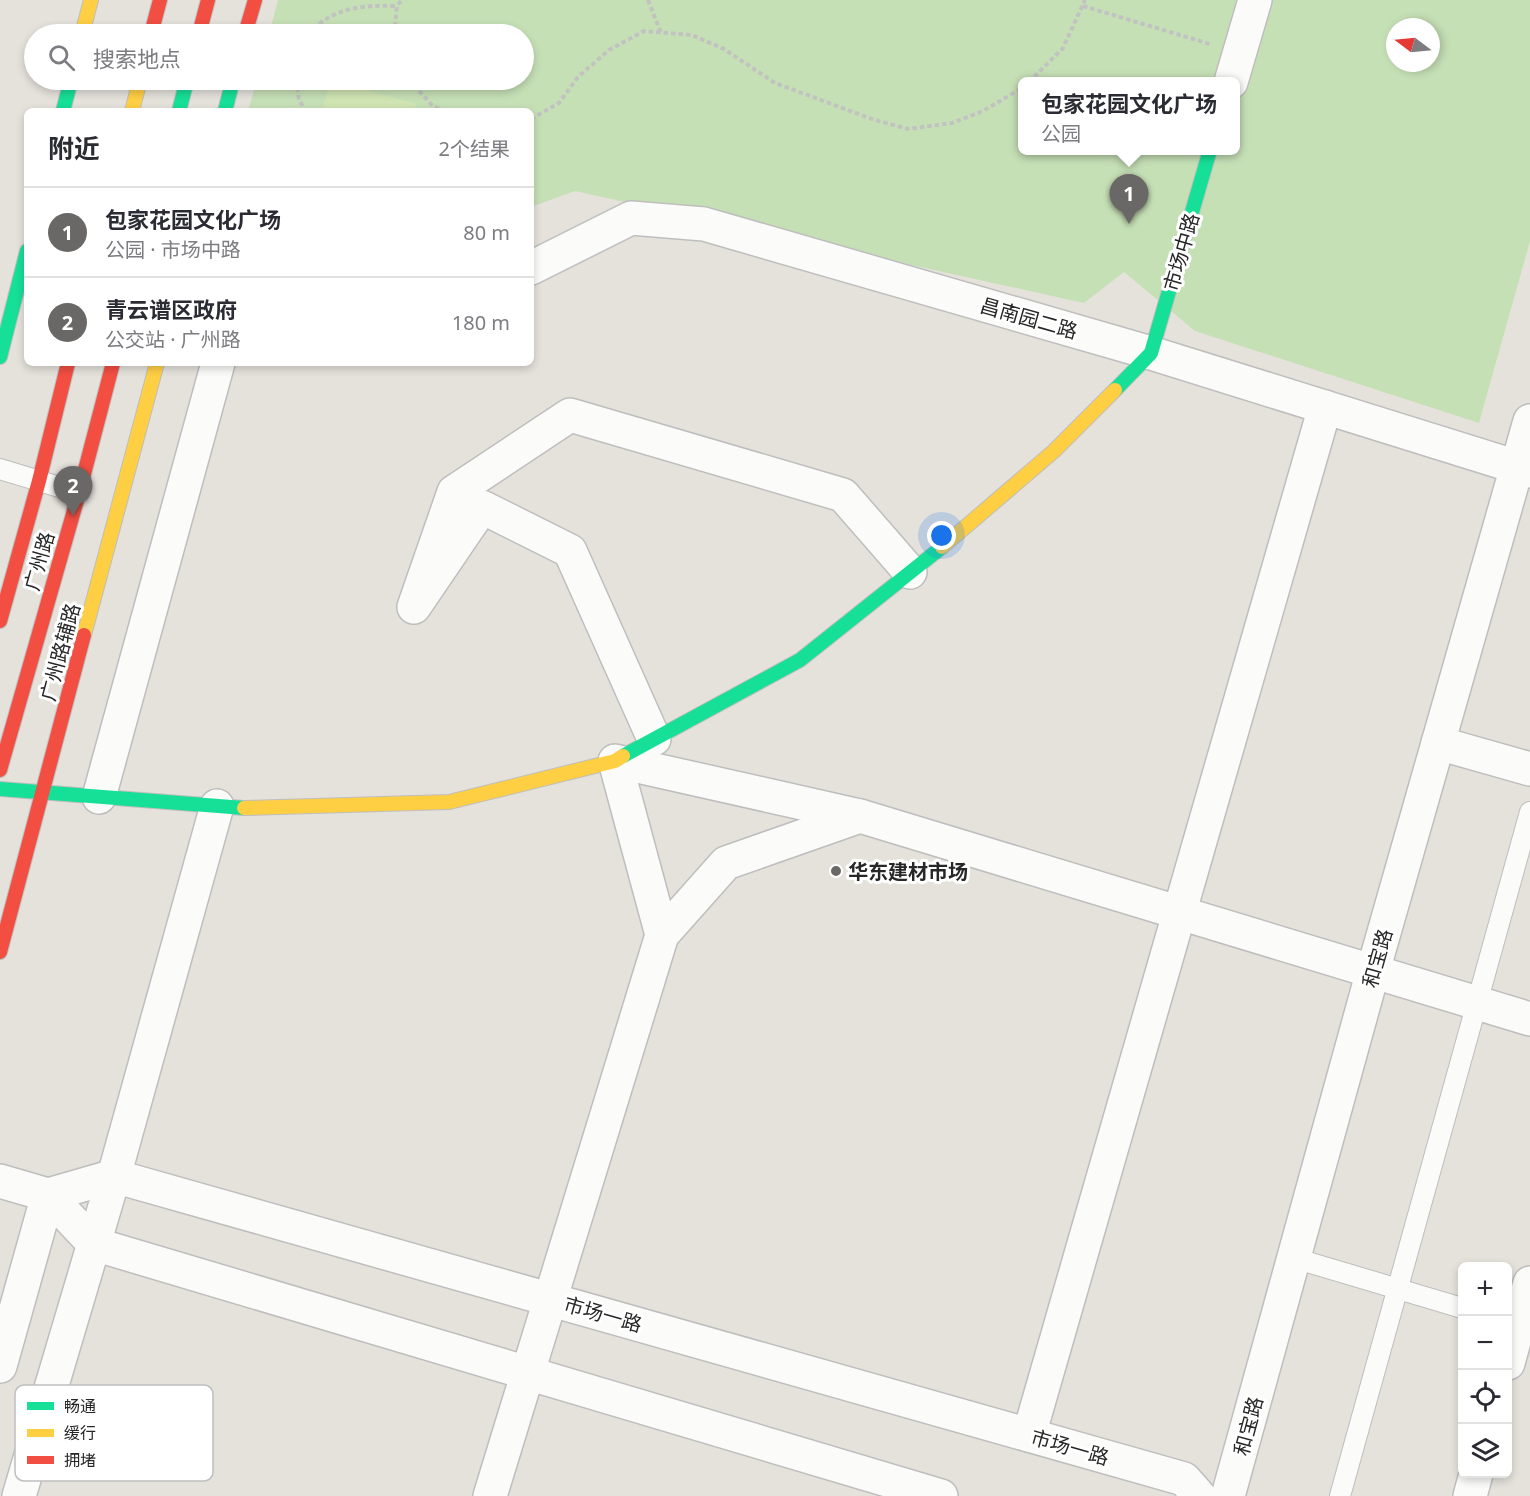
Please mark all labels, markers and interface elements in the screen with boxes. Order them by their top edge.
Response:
north arrow [1386,18,1440,72]
search box [24,24,534,90]
icon: search [45,41,78,74]
text: 搜索地点 [93,43,181,73]
popup [1018,77,1240,155]
text: 包家花园文化广场 [1041,88,1217,118]
text: 公园 [1041,120,1081,147]
text: 附近 [48,130,100,166]
text: 2个结果 [439,135,510,162]
pin: 1 [1110,174,1148,224]
text: 包家花园文化广场 [105,204,281,234]
street label: 市场中路 [1157,210,1205,294]
text: 1 [62,219,73,246]
text: 80 m [463,219,510,246]
text: 公园 · 市场中路 [105,236,241,263]
street label: 昌南园二路 [977,291,1081,345]
text: 青云谱区政府 [105,294,237,324]
text: 2 [62,309,73,336]
text: 180 m [452,309,510,336]
text: 公交站 · 广州路 [105,326,241,353]
pin: 2 [54,466,92,516]
your location [927,521,956,550]
street label: 广州路 [18,528,60,594]
street label: 广州路辅路 [34,600,86,704]
place label: 华东建材市场 [848,858,968,885]
marker: 华东建材市场 [829,864,843,878]
street label: 和宝路 [1356,925,1398,991]
map controls [1458,1262,1512,1478]
button: + [1458,1262,1512,1316]
street label: 市场一路 [561,1290,645,1338]
button: − [1458,1316,1512,1370]
button: locate [1458,1370,1512,1424]
legend [15,1385,213,1481]
street label: 和宝路 [1227,1394,1269,1458]
text: 畅通 [64,1395,96,1417]
text: 缓行 [64,1422,96,1444]
street label: 市场一路 [1028,1423,1112,1471]
button: layers [1458,1424,1512,1478]
text: 拥堵 [64,1449,96,1471]

